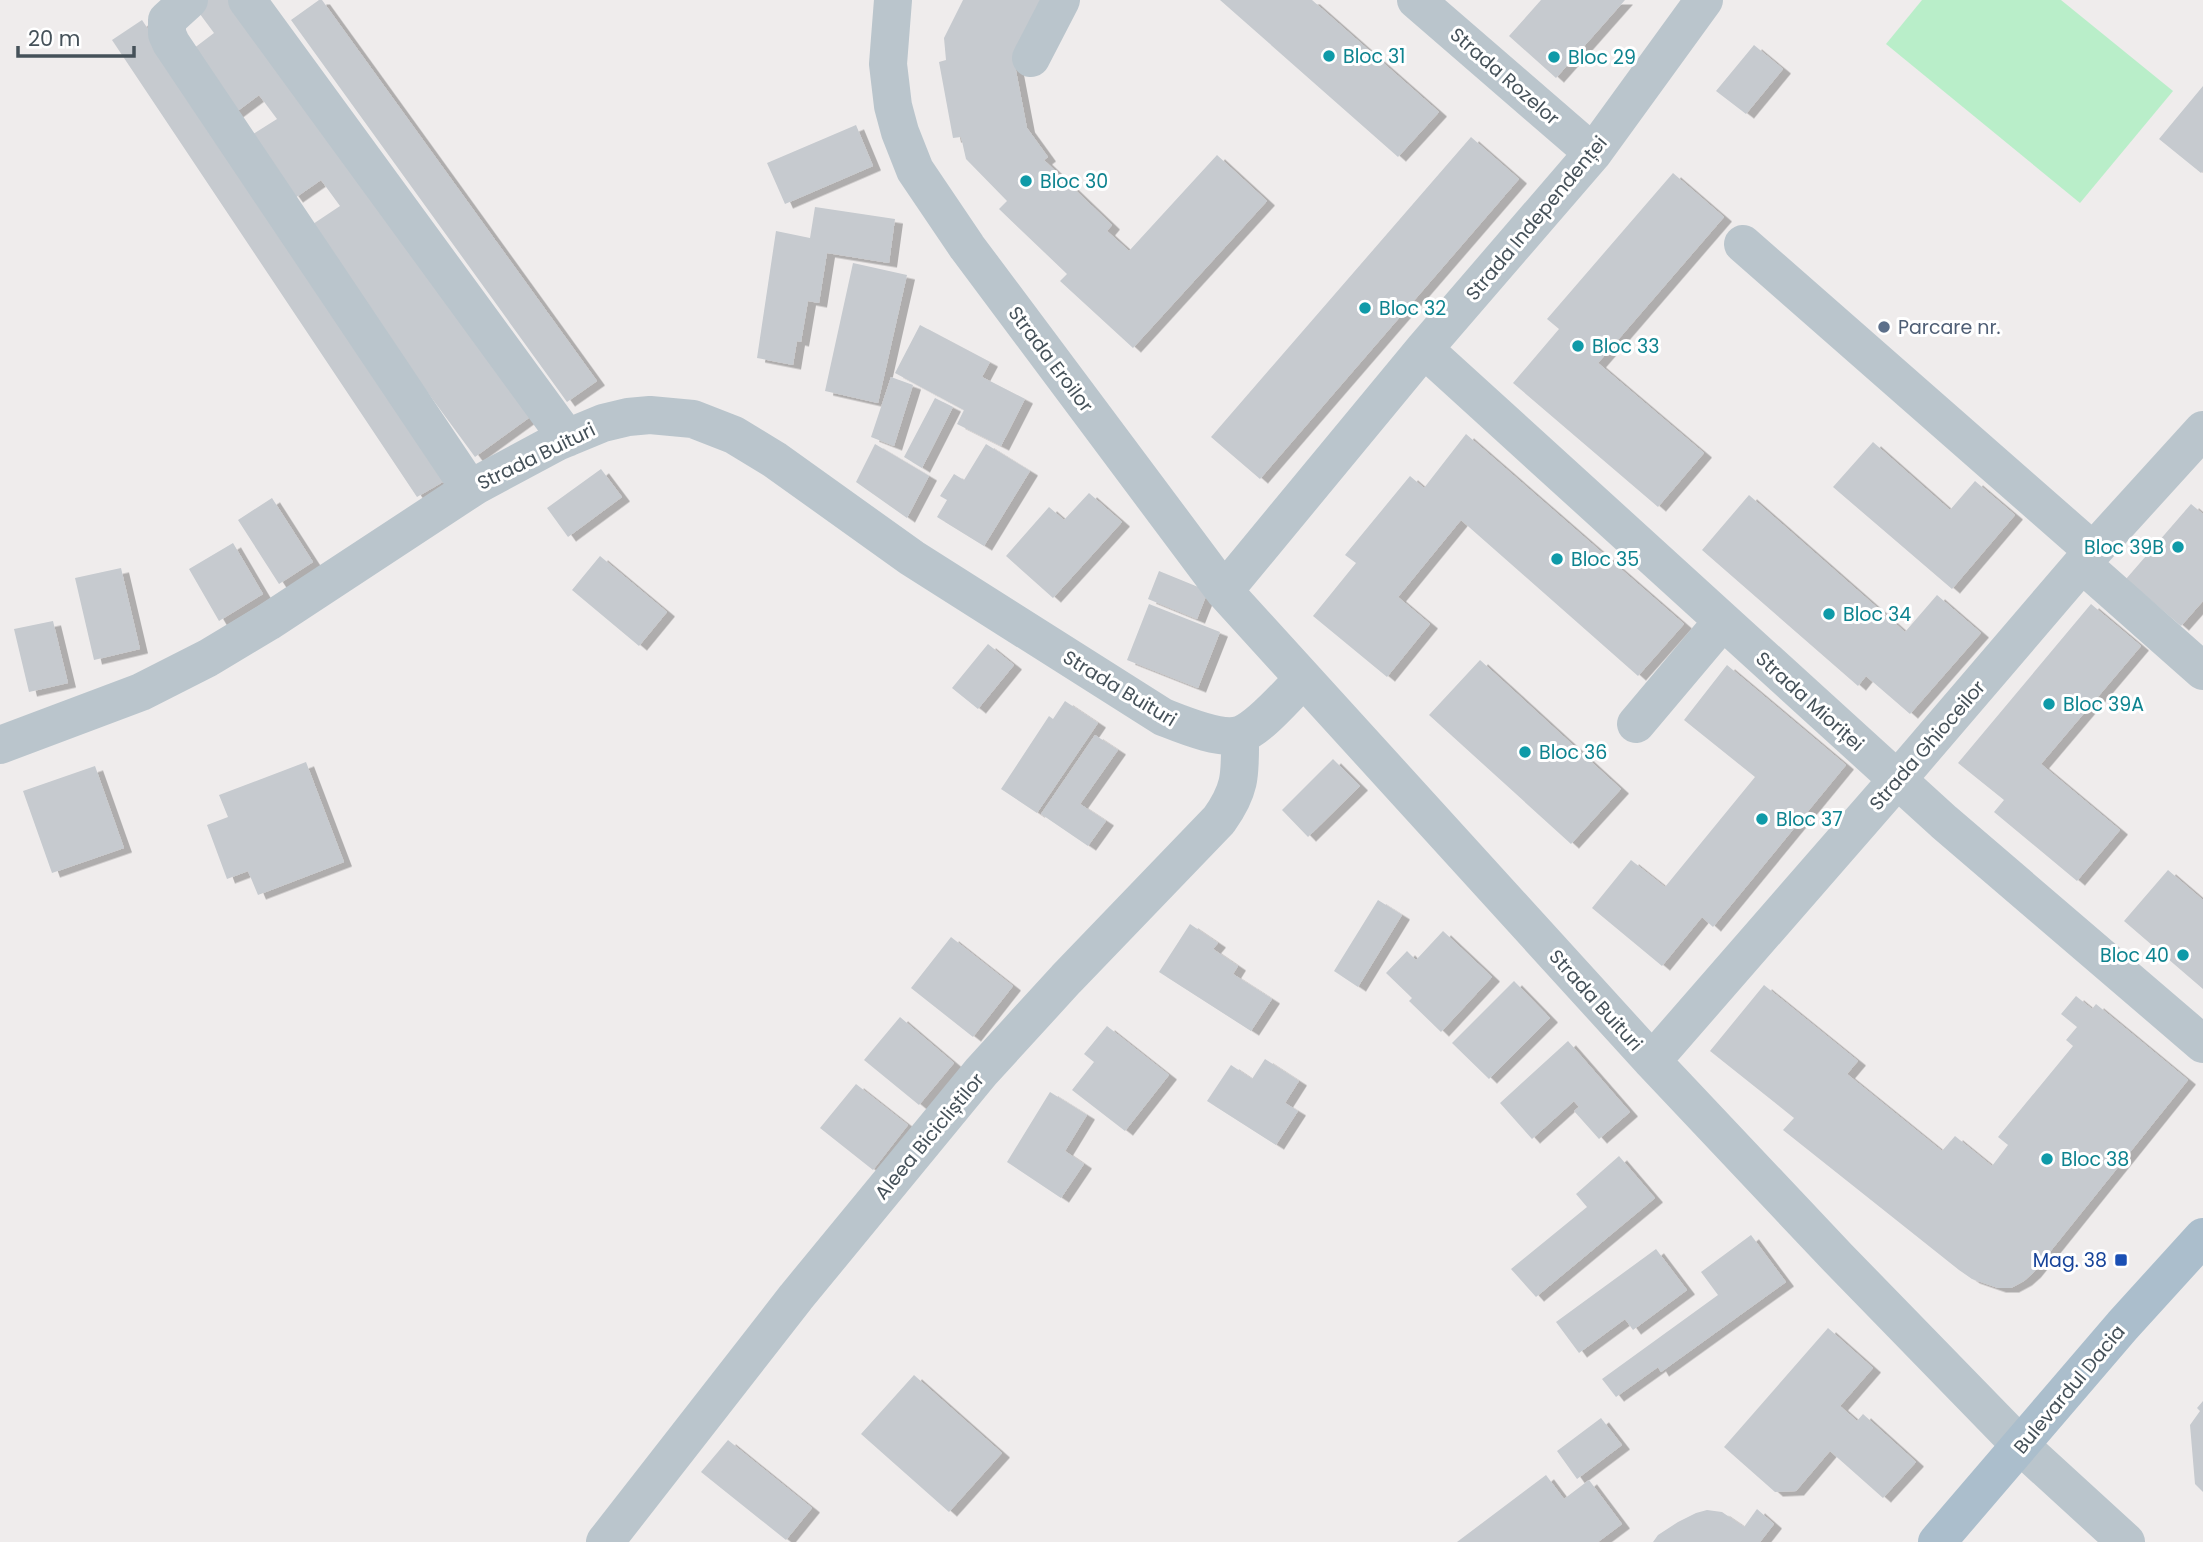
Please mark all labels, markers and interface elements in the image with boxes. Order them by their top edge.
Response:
scale bar [18,14,133,58]
street label: Strada Rozelor [1444,21,1565,131]
text: 20 m [28,24,81,53]
place label: Bloc 31 [1343,43,1405,70]
place label: Bloc 29 [1568,44,1636,71]
marker: Bloc 31 [1321,48,1337,64]
marker: Bloc 29 [1546,49,1562,65]
street label: Strada Independenței [1459,130,1613,306]
place label: Bloc 30 [1040,168,1108,195]
marker: Bloc 30 [1018,173,1034,189]
place label: Bloc 32 [1379,295,1446,322]
marker: Bloc 32 [1357,300,1373,316]
street label: Strada Eroilor [1002,301,1099,418]
place label: Parcare nr. [1898,314,2001,341]
marker: Parcare nr. [1876,319,1892,335]
place label: Bloc 33 [1592,333,1659,360]
marker: Bloc 33 [1570,338,1586,354]
street label: Strada Buituri [473,416,600,497]
place label: Bloc 39B [2084,534,2164,561]
marker: Bloc 39B [2170,539,2186,555]
place label: Bloc 35 [1571,546,1639,573]
marker: Bloc 35 [1549,551,1565,567]
place label: Bloc 34 [1843,601,1911,628]
marker: Bloc 34 [1821,606,1837,622]
street label: Strada Buituri [1058,644,1182,733]
street label: Strada Mioriței [1750,645,1870,757]
street label: Strada Ghioceilor [1863,674,1992,816]
place label: Bloc 39A [2063,691,2144,718]
marker: Bloc 39A [2041,696,2057,712]
place label: Bloc 36 [1539,739,1607,766]
marker: Bloc 36 [1517,744,1533,760]
place label: Bloc 37 [1776,806,1843,833]
marker: Bloc 37 [1754,811,1770,827]
place label: Bloc 40 [2100,942,2169,969]
street label: Strada Buituri [1543,944,1649,1057]
marker: Bloc 40 [2175,947,2191,963]
street label: Aleea Bicicliștilor [868,1067,990,1205]
place label: Bloc 38 [2061,1146,2129,1173]
marker: Bloc 38 [2039,1151,2055,1167]
place label: Mag. 38 [2033,1247,2107,1274]
marker: Mag. 38 [2113,1252,2129,1268]
street label: Bulevardul Dacia [2007,1319,2131,1460]

